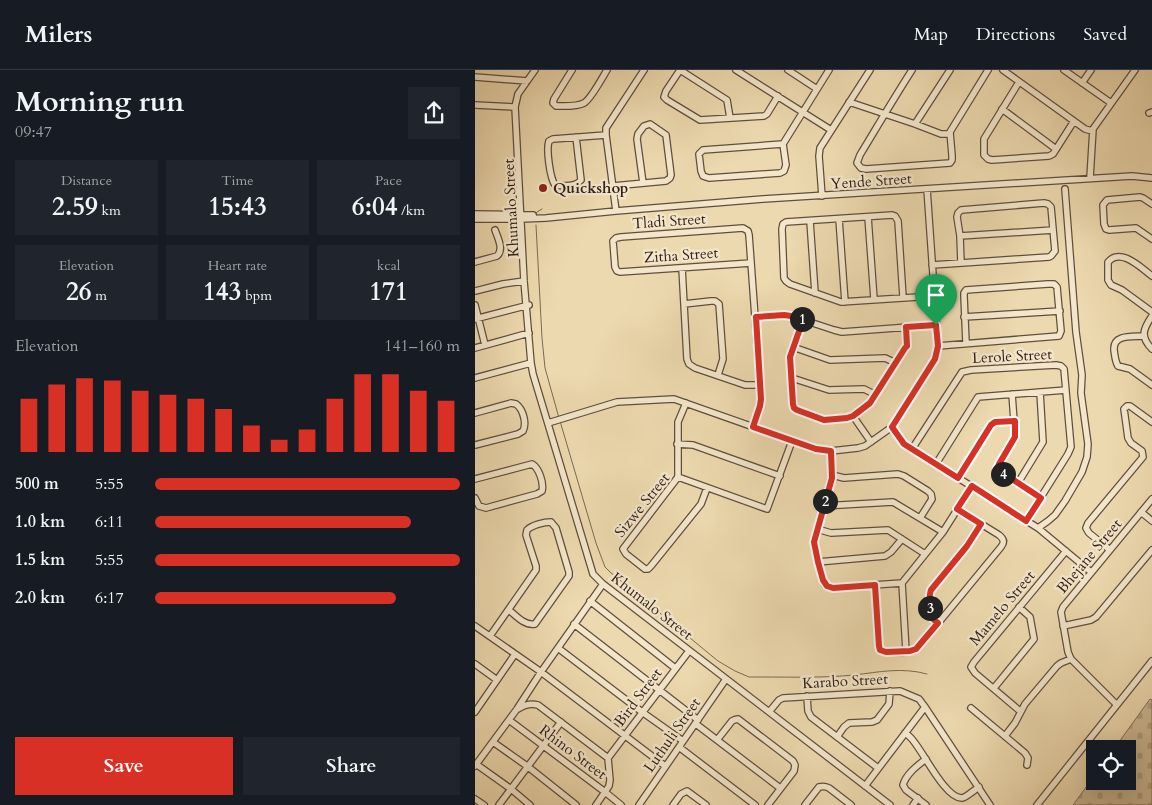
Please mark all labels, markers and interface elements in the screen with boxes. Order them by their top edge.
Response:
text: Milers [25,18,92,51]
text: Map [914,22,948,47]
text: Directions [976,22,1055,47]
text: Saved [1083,22,1127,47]
text: Morning run [15,83,184,121]
button: share [408,87,460,139]
text: 09:47 [15,121,52,143]
street label: Khumalo Street [498,158,524,258]
street label: Yende Street [830,168,913,194]
text: Distance [61,171,112,190]
text: Time [221,171,254,190]
text: Pace [375,171,402,190]
place label: Quickshop [553,178,628,198]
marker: Quickshop [537,182,549,194]
text: 2.59 [52,190,98,224]
text: 15:43 [208,190,267,224]
text: 6:04 [352,190,398,224]
text: km [98,201,121,220]
text: /km [398,201,425,220]
street label: Tladi Street [632,208,707,234]
street label: Zitha Street [643,242,719,268]
text: Elevation [59,256,114,275]
text: Heart rate [208,256,267,275]
text: kcal [377,256,400,275]
pin [915,274,957,325]
text: 26 [66,275,92,309]
text: 143 [203,275,241,309]
text: 171 [369,275,408,309]
icon: arrive [922,281,950,309]
text: m [92,286,107,305]
text: bpm [241,286,272,305]
pin: 1 [789,306,815,332]
text: 1 [799,310,806,329]
text: Elevation [15,335,79,357]
text: 141–160 m [384,335,460,357]
street label: Lerole Street [971,344,1053,368]
pin: 4 [991,462,1015,486]
text: 4 [1000,465,1007,484]
street label: Sizwe Street [610,468,674,541]
text: 500 m [15,473,59,495]
text: 5:55 [95,473,124,495]
pin: 2 [813,488,837,514]
text: 2 [822,492,829,511]
text: 1.0 km [15,511,65,533]
text: 6:11 [95,511,124,533]
street label: Bhejane Street [1052,514,1126,597]
text: 1.5 km [15,549,65,571]
text: 5:55 [95,549,124,571]
street label: Mamelo Street [965,566,1039,650]
street label: Khumalo Street [607,568,697,644]
text: 2.0 km [15,587,65,609]
text: 6:17 [95,587,124,609]
pin: 3 [917,596,943,620]
text: 3 [927,599,934,618]
street label: Bird Street [610,664,667,730]
street label: Karabo Street [802,669,889,693]
street label: Luthuli Street [639,694,705,776]
street label: Rhino Street [535,720,611,784]
button: Save [15,737,233,795]
button: Share [243,737,460,795]
map controls [1086,740,1136,790]
button: locate [1086,740,1136,790]

